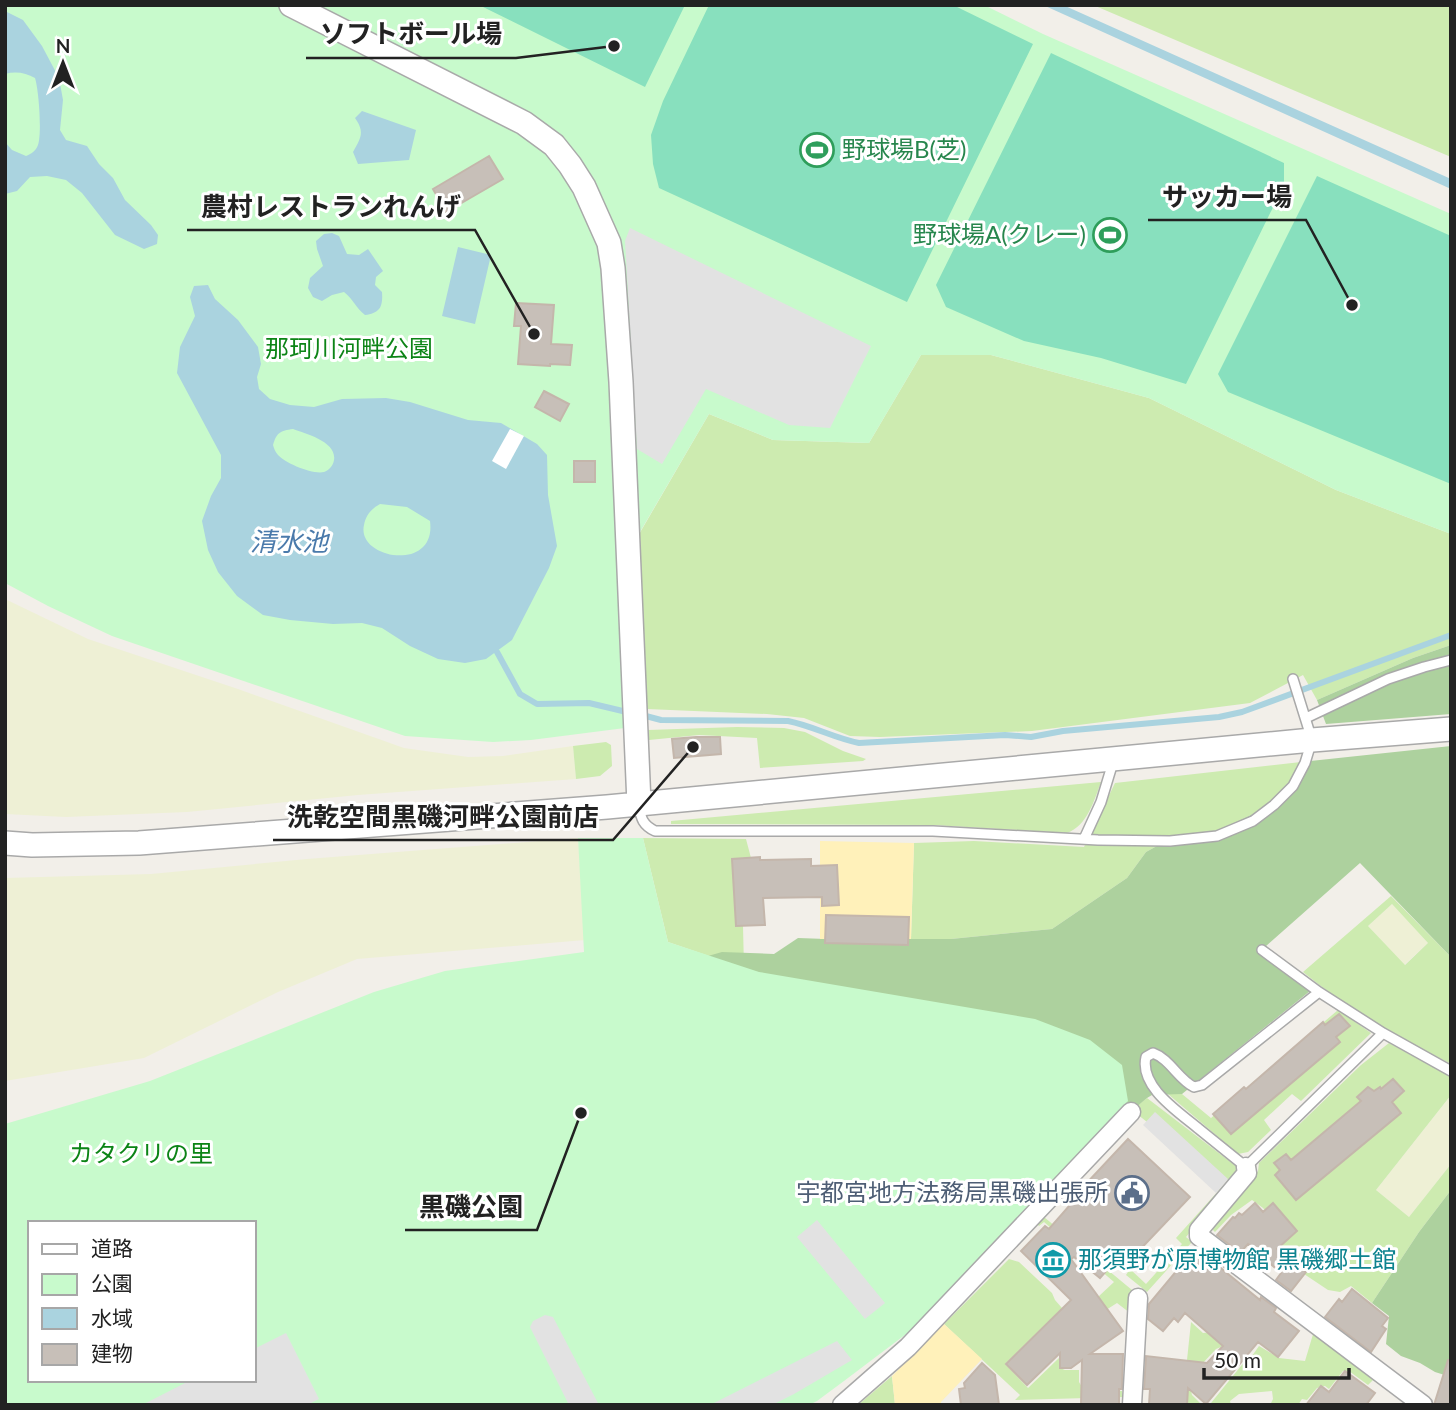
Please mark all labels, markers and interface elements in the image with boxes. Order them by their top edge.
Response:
callout: ソフトボール場 [306,11,516,58]
text: ソフトボール場 [320,17,502,49]
north arrow [28,28,98,98]
text: N [56,34,70,57]
sports icon: 野球場B(芝) [798,131,836,169]
place label: 野球場B(芝) [842,134,966,163]
callout: サッカー場 [1148,173,1306,220]
text: サッカー場 [1162,180,1292,212]
callout: 農村レストランれんげ [187,183,475,230]
text: 農村レストランれんげ [201,190,461,222]
sports icon: 野球場A(クレー) [1091,216,1129,254]
place label: 野球場A(クレー) [913,219,1086,248]
park label: 那珂川河畔公園 [265,333,433,362]
water label: 清水池 [250,525,331,557]
callout: 洗乾空間黒磯河畔公園前店 [273,793,613,840]
text: 洗乾空間黒磯河畔公園前店 [287,800,599,832]
park label: カタクリの里 [69,1138,213,1167]
public building icon: 宇都宮地方法務局黒磯出張所 [1113,1174,1151,1212]
place label: 宇都宮地方法務局黒磯出張所 [796,1177,1108,1206]
callout: 黒磯公園 [405,1183,537,1230]
text: 黒磯公園 [419,1190,523,1222]
legend [28,1221,256,1382]
text: 道路 [91,1235,133,1260]
museum icon: 那須野が原博物館 黒磯郷土館 [1034,1241,1072,1279]
place label: 那須野が原博物館 黒磯郷土館 [1078,1244,1396,1273]
text: 公園 [91,1270,133,1295]
text: 水域 [91,1305,133,1330]
scale bar [1204,1336,1349,1380]
text: 建物 [91,1340,133,1365]
text: 50 m [1214,1347,1261,1372]

